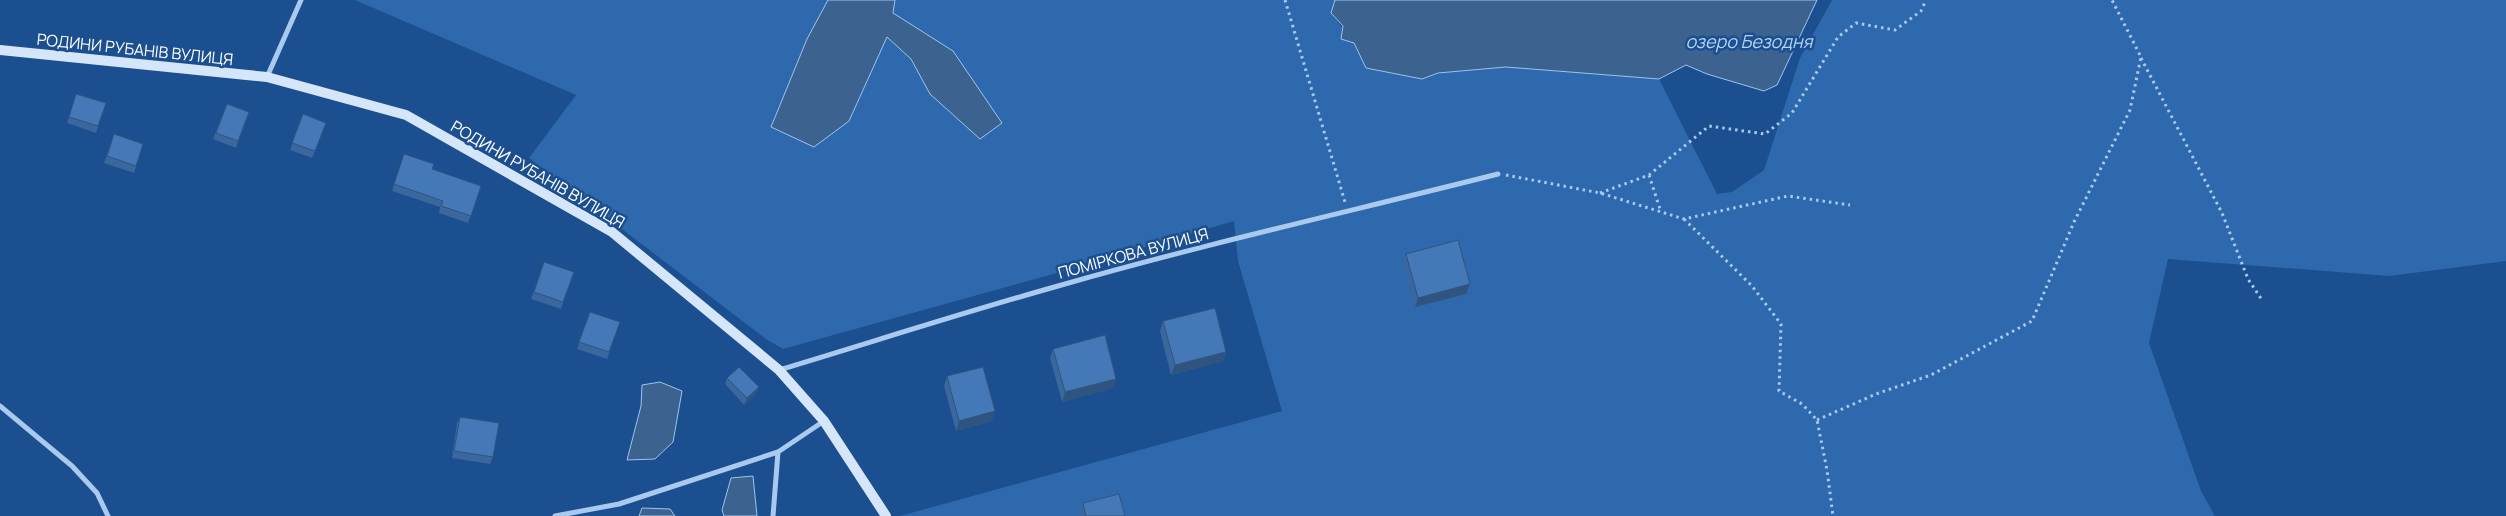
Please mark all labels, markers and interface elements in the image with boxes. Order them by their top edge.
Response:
street label: РОДИНИ РУБАНІВ ВУЛИЦЯ [36,28,234,70]
water label: озеро Безодня [1685,29,1815,53]
street label: РОДИНИ РУБАНІВ ВУЛИЦЯ [447,115,629,233]
street label: ПОМІРКОВА ВУЛИЦЯ [1055,222,1211,284]

